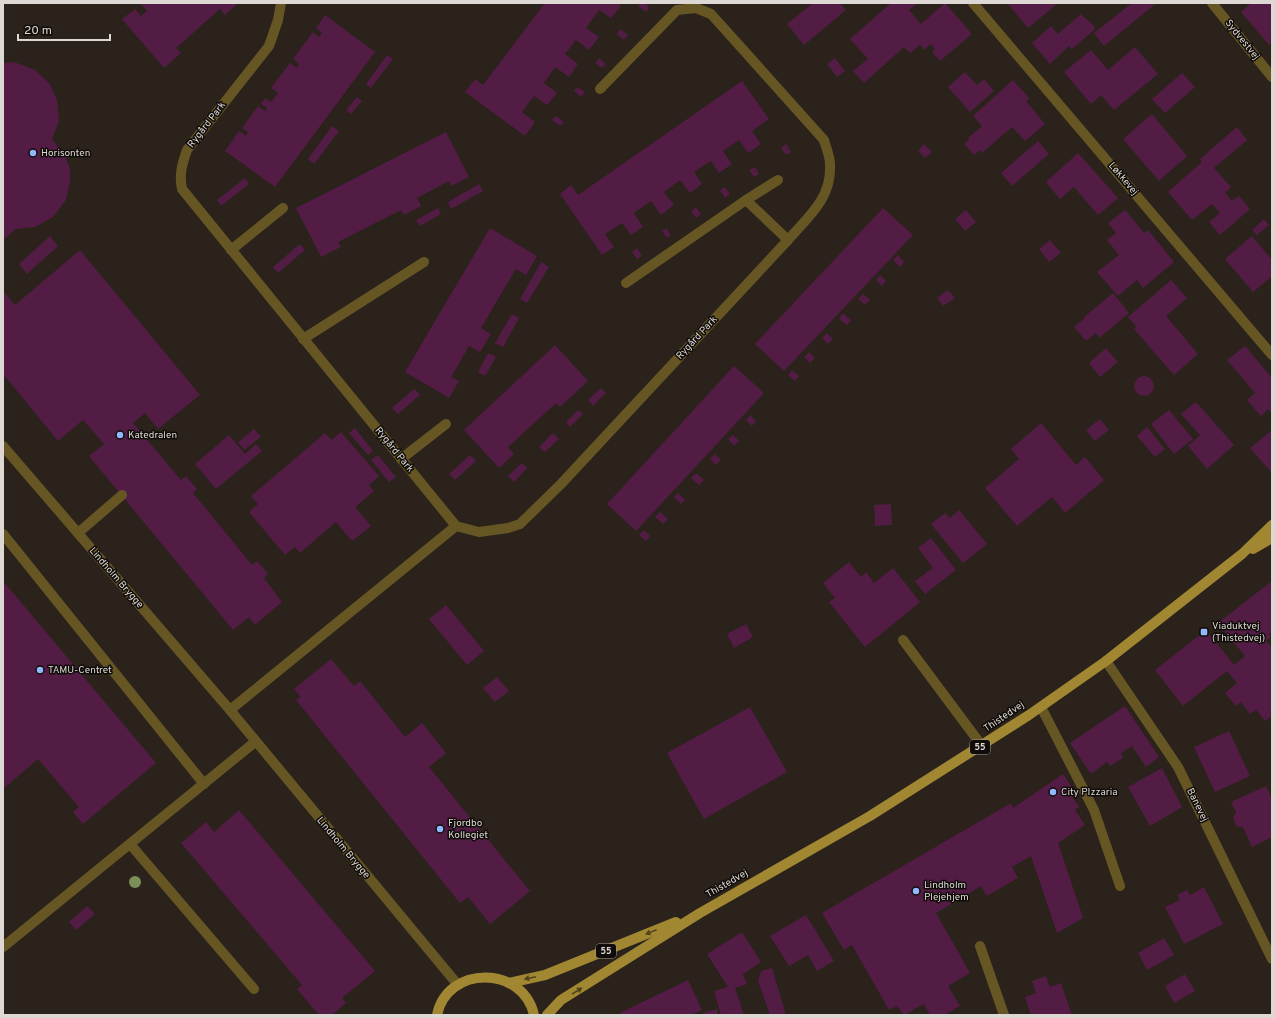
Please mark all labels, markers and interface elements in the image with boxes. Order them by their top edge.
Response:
scale bar [18,16,110,42]
street label: Sydvestvej [1222,17,1262,63]
text: 20 m [24,23,52,39]
street label: Rygård Park [185,99,229,151]
place label: Horisonten [41,147,90,160]
marker: Horisonten [28,148,38,158]
street label: Løkkevej [1105,160,1141,198]
street label: Rygård Park [674,314,720,362]
street label: Rygård Park [372,425,416,475]
place label: Katedralen [128,429,177,442]
marker: Katedralen [115,430,125,440]
street label: Lindholm Brygge [86,545,146,611]
place label: Viaduktvej (Thistedvej) [1212,620,1265,645]
marker: Viaduktvej (Thistedvej) [1199,627,1209,637]
place label: TAMU-Centret [48,664,112,677]
marker: TAMU-Centret [35,665,45,675]
street label: Thistedvej [981,699,1027,735]
road number: 55 [970,740,990,754]
place label: City PIzzaria [1061,786,1118,799]
street label: Banevej [1183,786,1211,824]
marker: City PIzzaria [1048,787,1058,797]
street label: Lindholm Brygge [313,814,373,882]
place label: Fjordbo Kollegiet [448,817,488,842]
marker: Fjordbo Kollegiet [435,824,445,834]
street label: Thistedvej [704,867,750,901]
place label: Lindholm Plejehjem [924,879,969,904]
marker: Lindholm Plejehjem [911,886,921,896]
one-way arrow [645,930,657,936]
road number: 55 [596,944,616,958]
one-way arrow [524,976,536,982]
one-way arrow [571,987,583,994]

